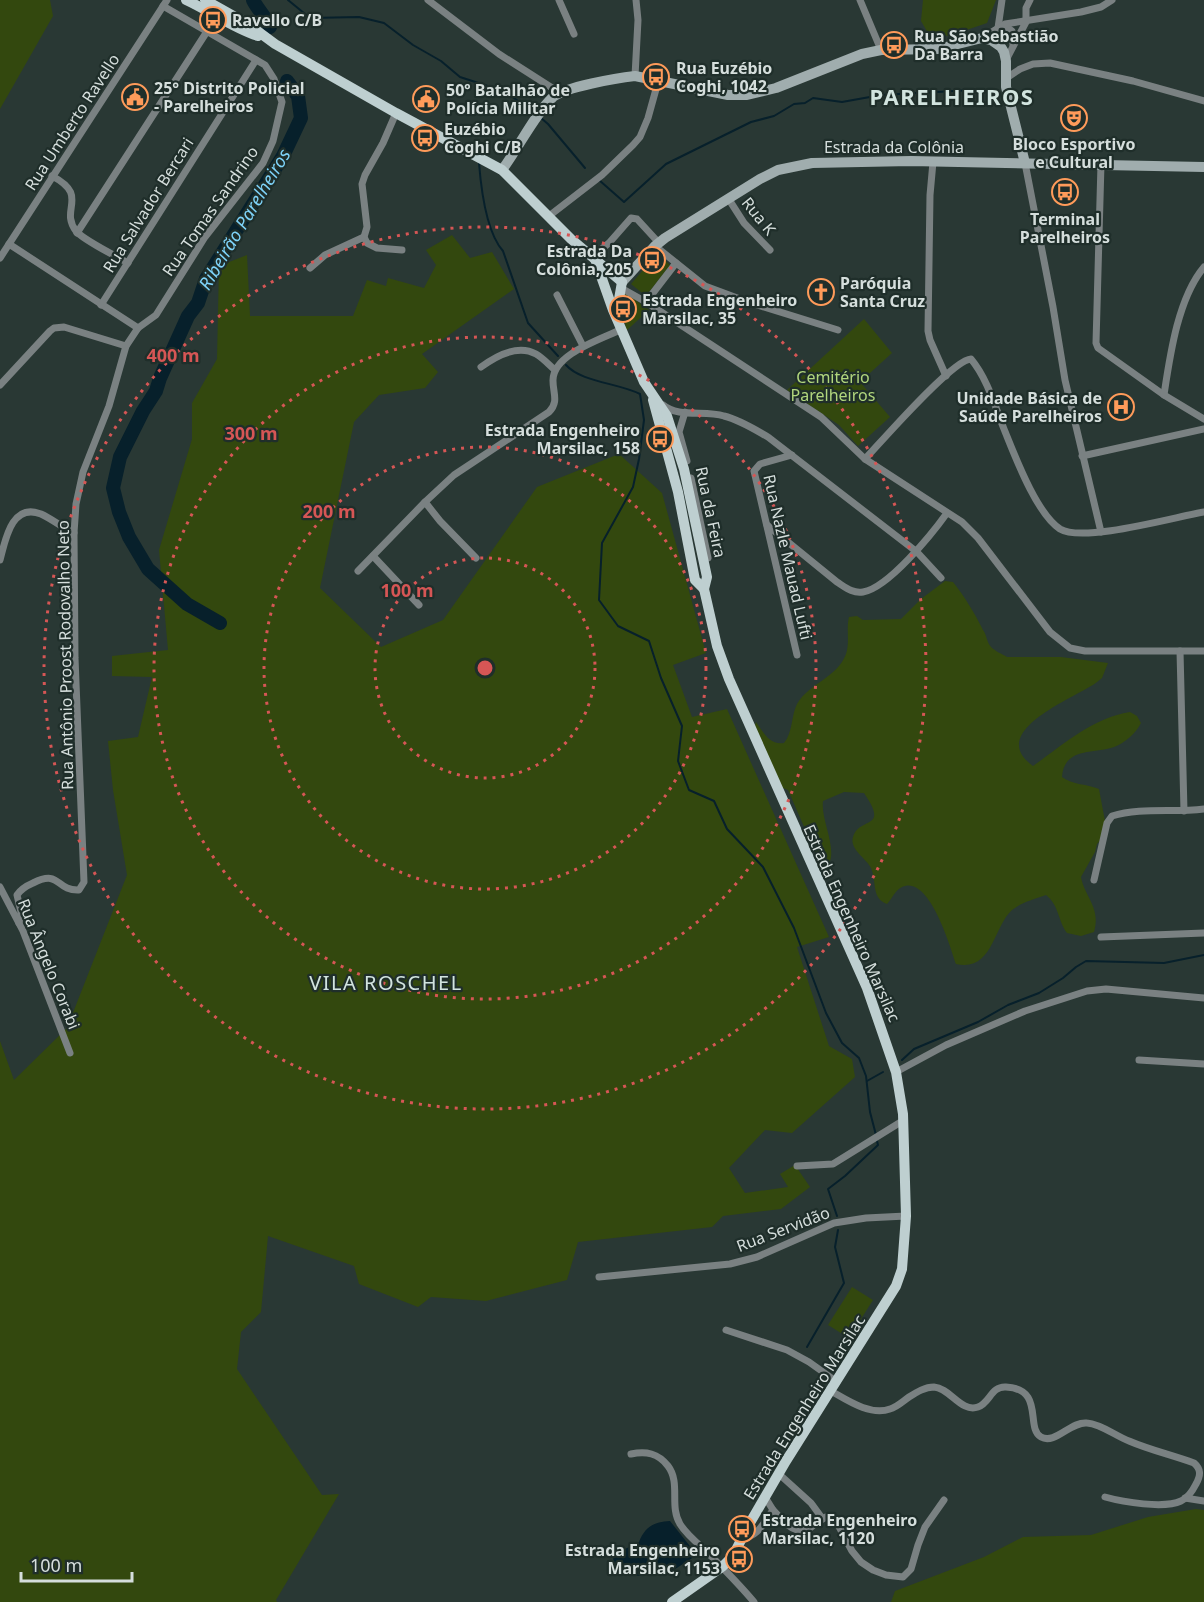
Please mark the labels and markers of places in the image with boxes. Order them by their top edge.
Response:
bus stop icon: Ravello C/B [198,5,228,35]
place label: Ravello C/B [232,9,322,31]
place label: Rua São Sebastião Da Barra [914,25,1059,65]
bus stop icon: Rua São Sebastião Da Barra [879,30,909,60]
place label: Rua Euzébio Coghi, 1042 [676,57,772,97]
bus stop icon: Rua Euzébio Coghi, 1042 [641,62,671,92]
place label: 25° Distrito Policial - Parelheiros [154,77,305,117]
place label: 50º Batalhão de Polícia Militar [446,79,570,119]
public building icon: 25° Distrito Policial - Parelheiros [120,82,150,112]
public building icon: 50º Batalhão de Polícia Militar [411,84,441,114]
theatre icon: Bloco Esportivo e Cultural [1059,103,1089,133]
place label: Euzébio Coghi C/B [444,118,521,158]
bus stop icon: Euzébio Coghi C/B [410,123,440,153]
place label: Bloco Esportivo e Cultural [1013,133,1135,173]
bus stop icon: Terminal Parelheiros [1050,177,1080,207]
place label: Terminal Parelheiros [1020,208,1110,248]
place label: Estrada Da Colônia, 205 [536,240,632,280]
bus stop icon: Estrada Da Colônia, 205 [637,245,667,275]
place label: Paróquia Santa Cruz [840,272,925,312]
church icon: Paróquia Santa Cruz [806,277,836,307]
place label: Estrada Engenheiro Marsilac, 35 [642,289,797,329]
bus stop icon: Estrada Engenheiro Marsilac, 35 [608,294,638,324]
place label: Unidade Básica de Saúde Parelheiros [956,387,1102,427]
hospital icon: Unidade Básica de Saúde Parelheiros [1106,392,1136,422]
place label: Estrada Engenheiro Marsilac, 158 [485,419,640,459]
bus stop icon: Estrada Engenheiro Marsilac, 158 [645,424,675,454]
centre of rings [475,658,495,678]
place label: Estrada Engenheiro Marsilac, 1120 [762,1509,917,1549]
bus stop icon: Estrada Engenheiro Marsilac, 1120 [727,1514,757,1544]
place label: Estrada Engenheiro Marsilac, 1153 [565,1539,720,1579]
bus stop icon: Estrada Engenheiro Marsilac, 1153 [724,1544,754,1574]

